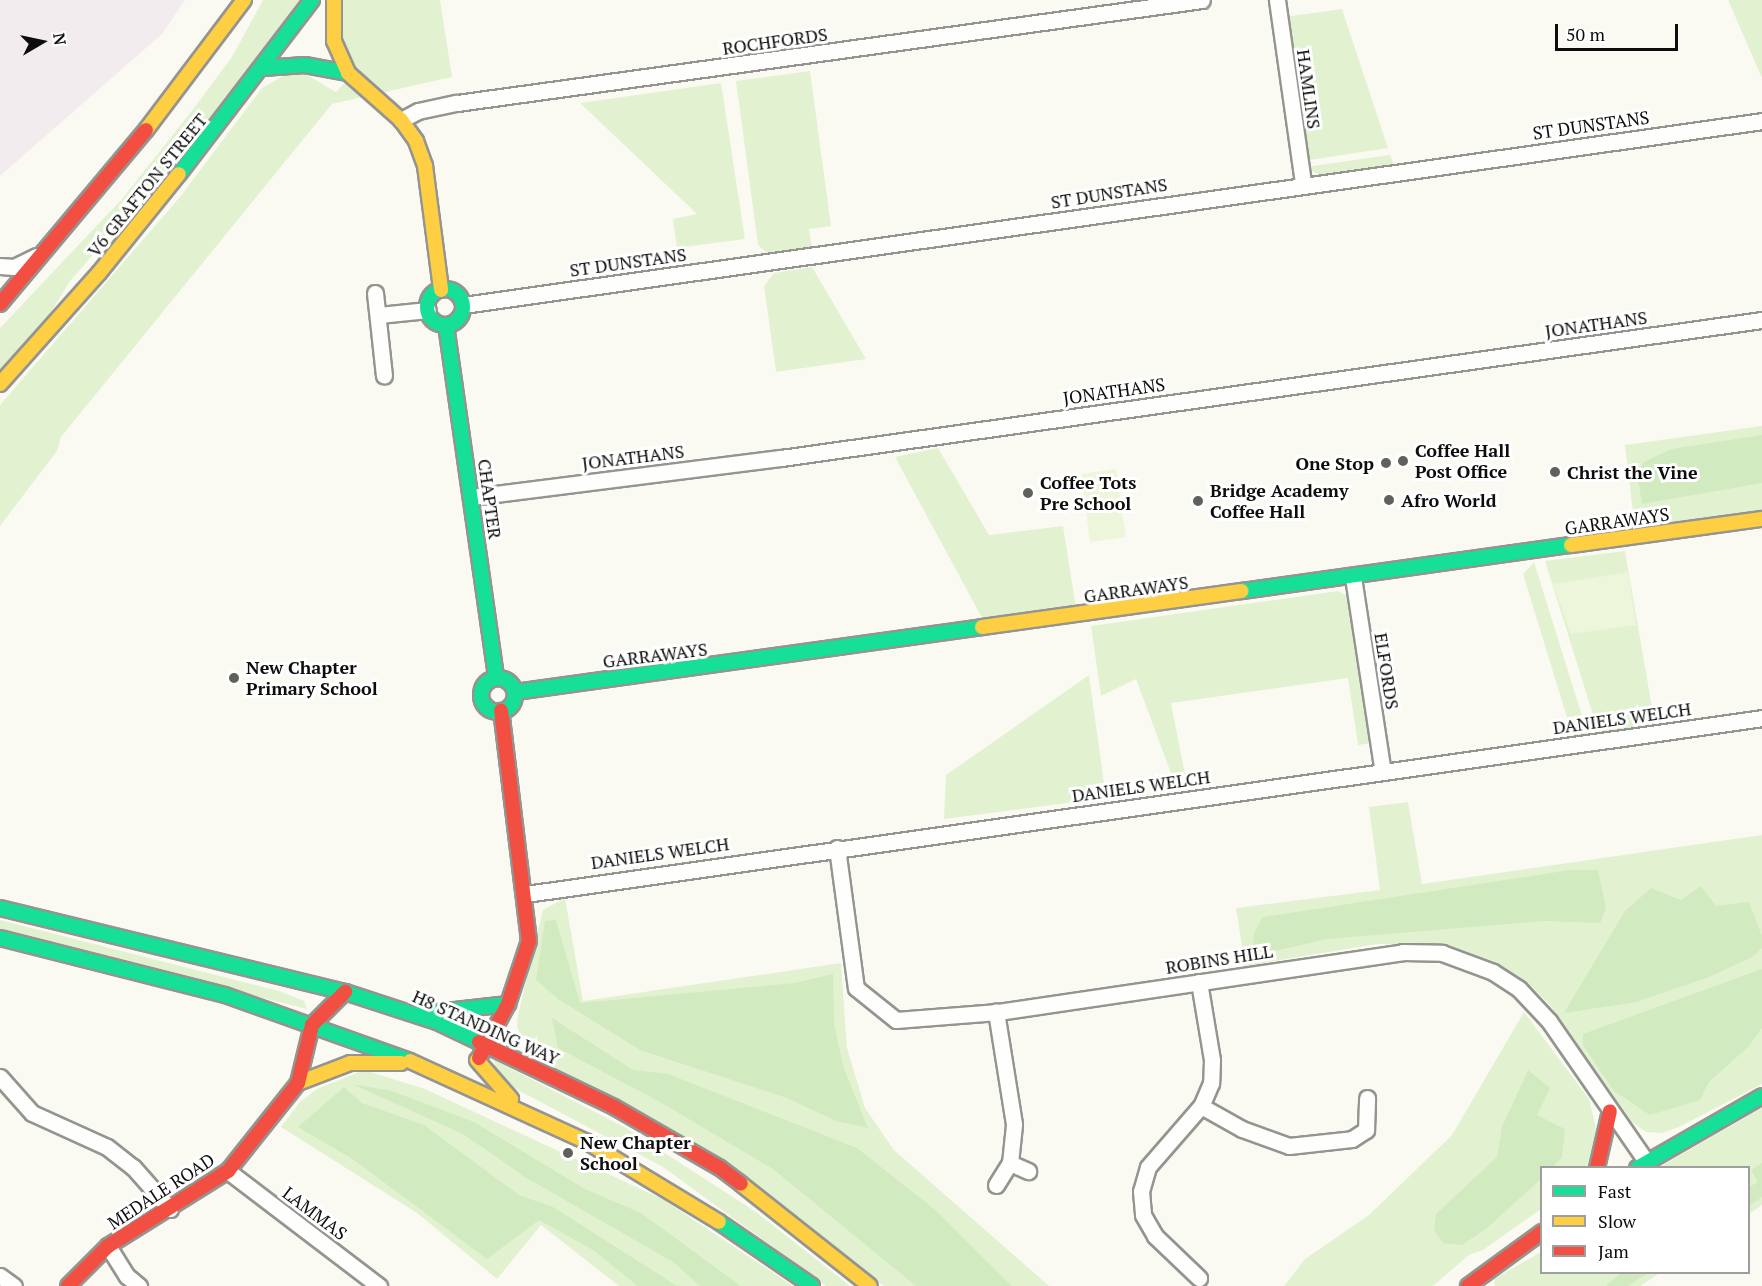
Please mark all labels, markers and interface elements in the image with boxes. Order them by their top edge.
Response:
north arrow [12,12,72,72]
scale bar [1558,12,1681,50]
text: 50 m [1566,22,1605,46]
street label: ROCHFORDS [721,23,829,59]
text: N [48,31,72,47]
street label: HAMLINS [1293,48,1325,130]
street label: ST DUNSTANS [1531,106,1651,144]
street label: V6 GRAFTON STREET [83,109,211,261]
street label: ST DUNSTANS [1049,173,1169,213]
street label: ST DUNSTANS [568,243,688,281]
street label: JONATHANS [1544,306,1648,342]
street label: JONATHANS [1062,373,1166,409]
street label: JONATHANS [581,440,685,474]
place label: Coffee Hall Post Office [1415,440,1510,482]
place label: One Stop [1295,452,1374,474]
marker: Coffee Hall Post Office [1396,454,1410,468]
marker: One Stop [1379,456,1393,470]
street label: CHAPTER [474,457,506,541]
place label: Christ the Vine [1567,461,1698,483]
marker: Christ the Vine [1548,465,1562,479]
place label: Coffee Tots Pre School [1040,472,1136,514]
place label: Bridge Academy Coffee Hall [1210,480,1349,522]
marker: Coffee Tots Pre School [1021,486,1035,500]
place label: Afro World [1401,489,1496,511]
marker: Afro World [1382,493,1396,507]
marker: Bridge Academy Coffee Hall [1191,494,1205,508]
street label: GARRAWAYS [1563,503,1671,539]
street label: GARRAWAYS [1082,571,1190,607]
street label: ELFORDS [1370,631,1404,711]
street label: GARRAWAYS [601,638,709,672]
place label: New Chapter Primary School [246,657,378,700]
marker: New Chapter Primary School [227,671,241,685]
street label: DANIELS WELCH [1551,698,1693,738]
street label: DANIELS WELCH [1070,766,1212,806]
street label: DANIELS WELCH [589,833,731,873]
street label: ROBINS HILL [1164,940,1274,978]
street label: H8 STANDING WAY [409,985,563,1069]
place label: New Chapter School [580,1132,691,1174]
marker: New Chapter School [561,1146,575,1160]
street label: MEDALE ROAD [103,1148,219,1234]
legend [1540,1166,1750,1274]
text: Fast [1598,1179,1631,1203]
street label: LAMMAS [278,1182,352,1244]
text: Slow [1598,1209,1636,1233]
text: Jam [1598,1239,1629,1263]

